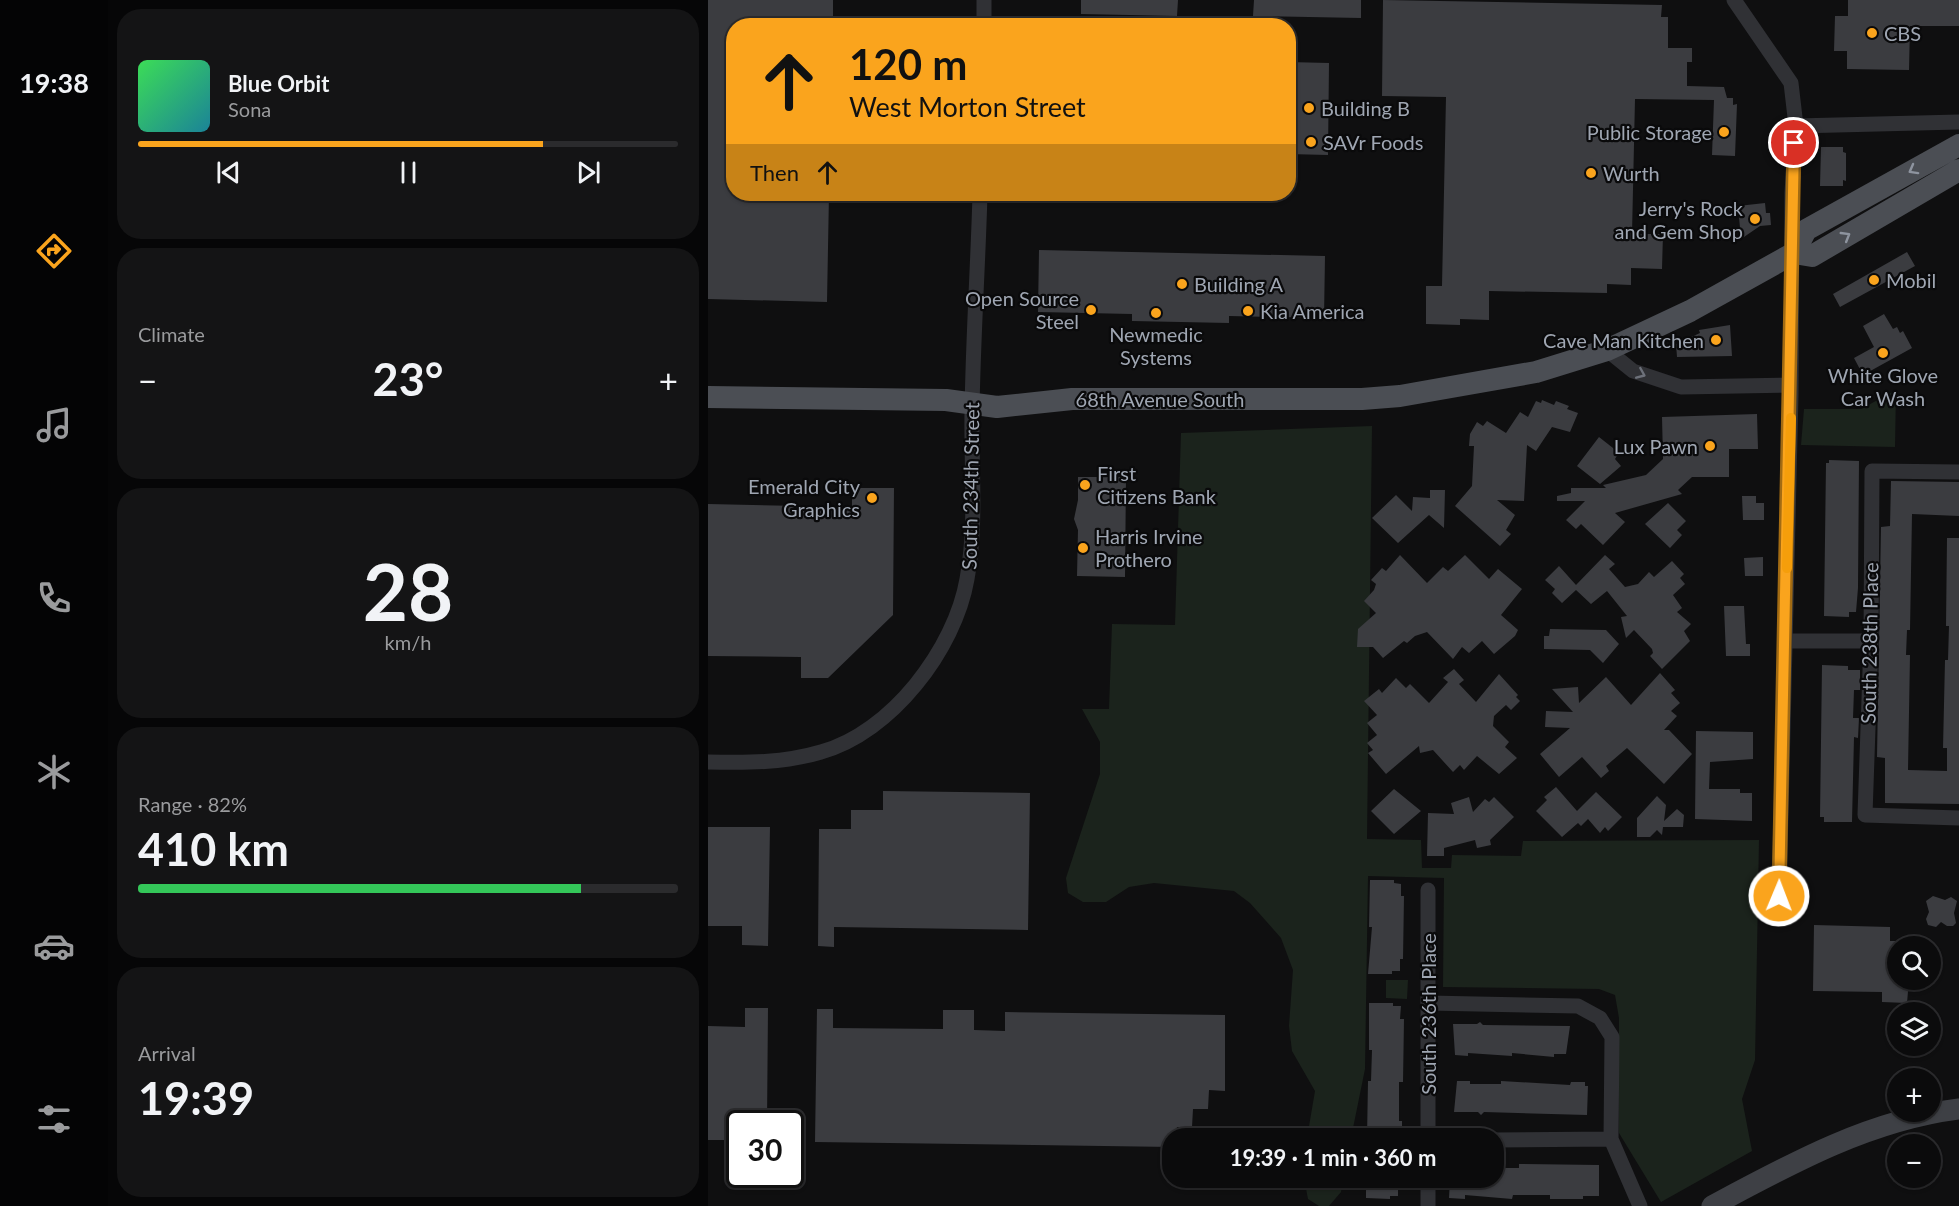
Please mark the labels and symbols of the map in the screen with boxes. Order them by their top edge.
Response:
place label: CBS [1884,21,1921,45]
marker: CBS [1865,26,1879,40]
place label: Building B [1321,96,1410,120]
marker: Building B [1302,101,1316,115]
pin [1768,117,1819,168]
place label: Public Storage [1587,120,1712,144]
marker: Public Storage [1717,125,1731,139]
place label: SAVr Foods [1323,130,1423,154]
marker: SAVr Foods [1304,135,1318,149]
place label: Wurth [1603,161,1660,185]
one-way arrow [1909,163,1919,174]
marker: Wurth [1584,166,1598,180]
place label: Jerry's Rock and Gem Shop [1615,196,1744,243]
marker: Jerry's Rock and Gem Shop [1748,212,1762,226]
one-way arrow [1840,231,1850,243]
place label: Mobil [1886,268,1936,292]
place label: Building A [1194,272,1283,296]
marker: Mobil [1867,273,1881,287]
marker: Building A [1175,277,1189,291]
place label: Open Source Steel [965,286,1079,333]
place label: Kia America [1260,299,1365,323]
marker: Open Source Steel [1084,303,1098,317]
marker: Kia America [1241,304,1255,318]
marker: Newmedic Systems [1149,306,1163,320]
place label: Newmedic Systems [1109,322,1203,369]
place label: Cave Man Kitchen [1543,328,1704,352]
marker: Cave Man Kitchen [1709,333,1723,347]
marker: White Glove Car Wash [1876,346,1890,360]
place label: White Glove Car Wash [1828,363,1938,410]
one-way arrow [1635,367,1646,379]
street label: 68th Avenue South [1076,387,1244,411]
street label: South 234th Street [957,402,983,570]
place label: Lux Pawn [1614,434,1698,458]
marker: Lux Pawn [1703,439,1717,453]
place label: First Citizens Bank [1097,461,1217,508]
place label: Emerald City Graphics [748,474,861,521]
marker: First Citizens Bank [1078,478,1092,492]
marker: Emerald City Graphics [865,491,879,505]
place label: Harris Irvine Prothero [1095,524,1203,571]
marker: Harris Irvine Prothero [1076,541,1090,555]
street label: South 238th Place [1856,562,1882,724]
position arrow [1747,864,1811,928]
street label: South 236th Place [1416,933,1440,1095]
speed limit sign: 30 [726,1110,804,1188]

